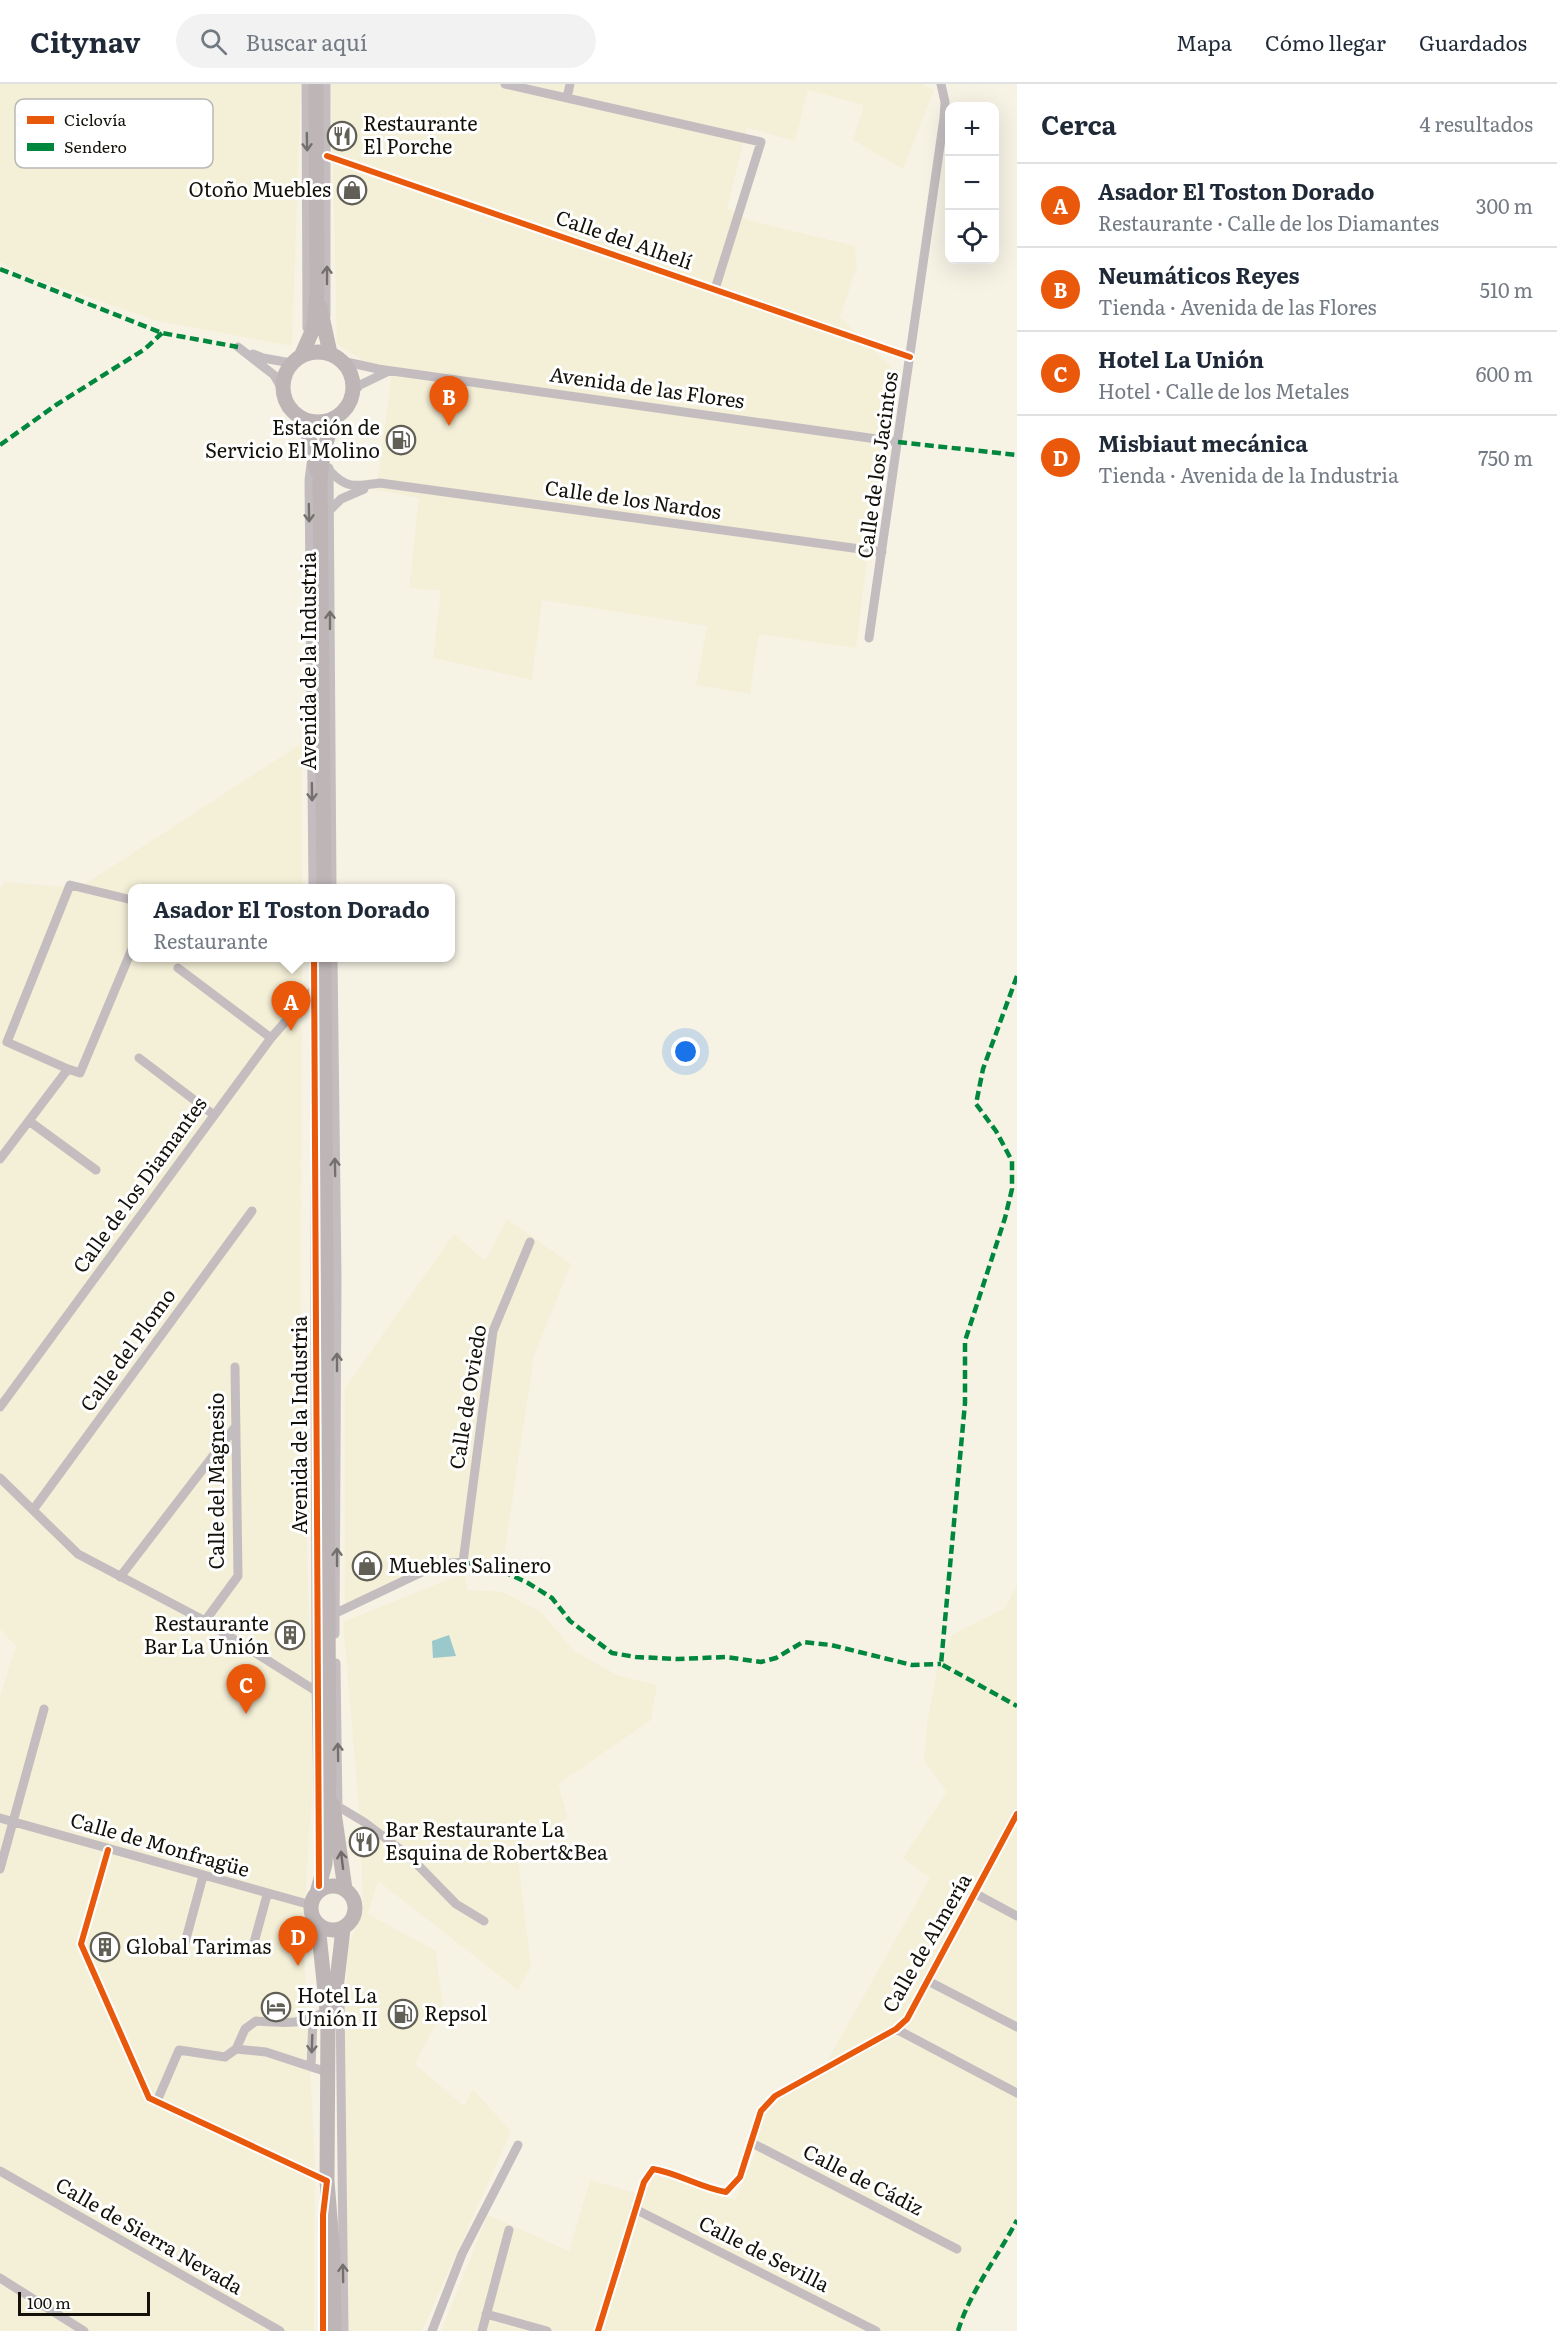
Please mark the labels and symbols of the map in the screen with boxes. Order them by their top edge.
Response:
legend [15,99,213,168]
text: Ciclovía [64,107,127,131]
place label: Restaurante El Porche [363,107,478,160]
restaurant icon: Restaurante El Porche [326,120,358,152]
one-way arrow [301,132,313,152]
text: Sendero [64,134,127,158]
place label: Otoño Muebles [188,173,331,203]
shop icon: Otoño Muebles [336,174,368,206]
street label: Calle del Alhelí [552,201,697,276]
one-way arrow [321,265,333,285]
street label: Avenida de las Flores [548,357,747,415]
street label: Calle de los Jacintos [848,369,904,560]
pin: B [430,376,468,426]
place label: Estación de Servicio El Molino [205,411,380,464]
fuel station icon: Estación de Servicio El Molino [385,424,417,456]
street label: Calle de los Nardos [543,471,723,525]
one-way arrow [303,503,315,523]
street label: Avenida de la Industria [292,552,322,770]
one-way arrow [324,611,336,631]
one-way arrow [306,782,318,802]
pin: A [272,982,310,1031]
your location [671,1037,700,1066]
street label: Calle de los Diamantes [64,1089,213,1278]
one-way arrow [329,1158,341,1178]
street label: Calle del Plomo [71,1281,181,1417]
street label: Avenida de la Industria [283,1316,313,1534]
street label: Calle de Oviedo [440,1322,492,1471]
one-way arrow [331,1353,343,1373]
street label: Calle del Magnesio [200,1392,230,1570]
one-way arrow [331,1548,343,1568]
place label: Muebles Salinero [388,1549,551,1579]
shop icon: Muebles Salinero [351,1550,383,1582]
place label: Restaurante Bar La Unión [144,1607,269,1660]
building icon: Restaurante Bar La Unión [274,1619,306,1651]
pin: C [226,1664,266,1714]
one-way arrow [332,1743,343,1763]
street label: Calle de Monfragüe [67,1803,254,1883]
place label: Bar Restaurante La Esquina de Robert&Bea [385,1813,608,1866]
restaurant icon: Bar Restaurante La Esquina de Robert&Bea [348,1826,380,1858]
one-way arrow [336,1851,347,1871]
street label: Calle de Almería [873,1867,977,2017]
pin: D [278,1916,318,1966]
place label: Global Tarimas [126,1930,271,1960]
building icon: Global Tarimas [89,1931,121,1963]
place label: Hotel La Unión II [297,1979,378,2032]
hotel icon: Hotel La Unión II [260,1991,292,2023]
place label: Repsol [424,1997,488,2027]
fuel station icon: Repsol [387,1998,419,2030]
one-way arrow [306,2033,317,2053]
street label: Calle de Cádiz [798,2135,930,2222]
street label: Calle de Sierra Nevada [51,2168,250,2300]
street label: Calle de Sevilla [694,2206,836,2298]
one-way arrow [337,2263,349,2283]
scale bar [18,2289,150,2316]

